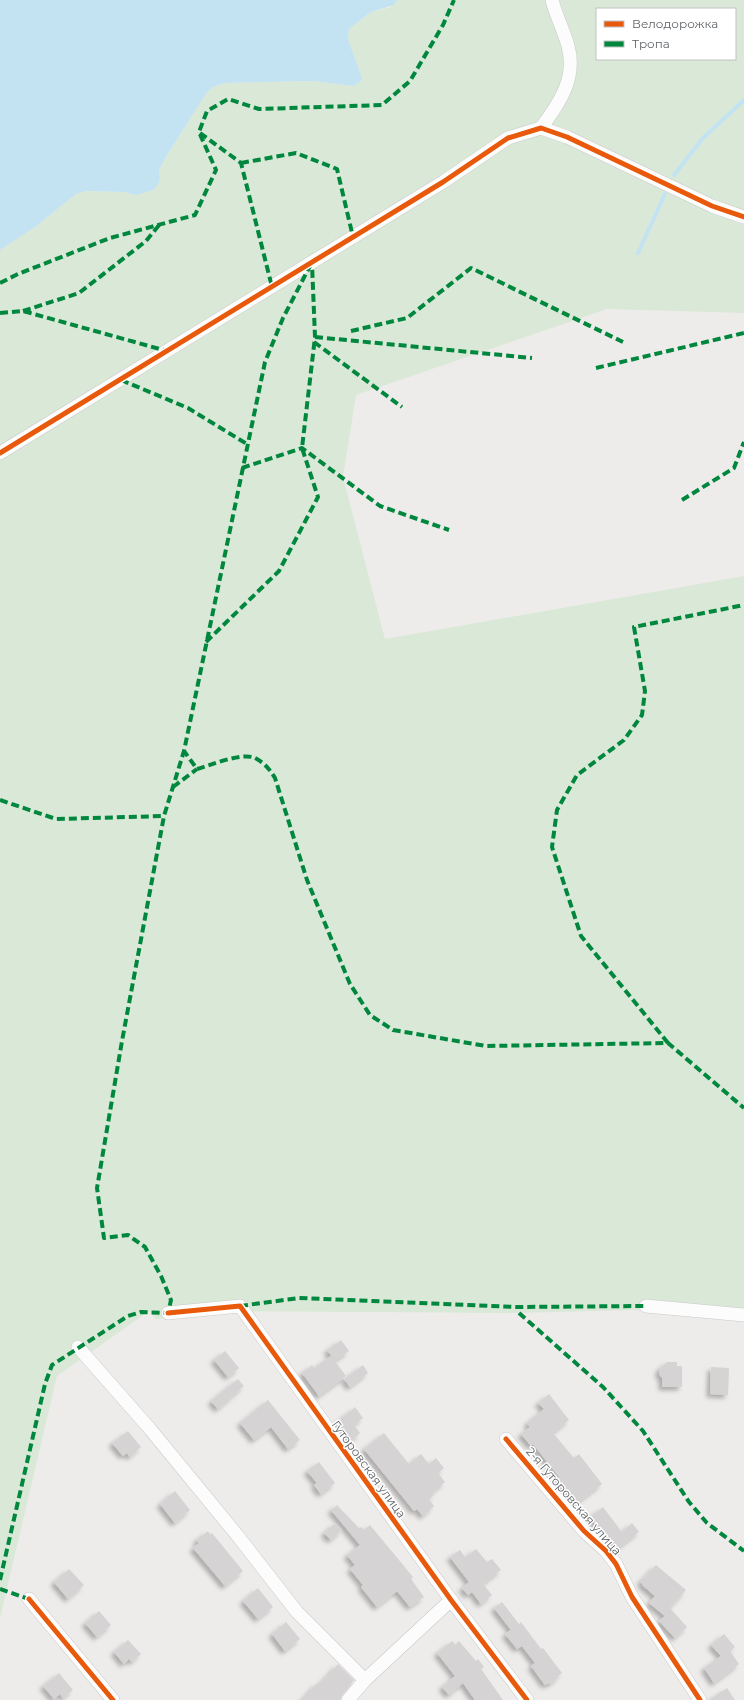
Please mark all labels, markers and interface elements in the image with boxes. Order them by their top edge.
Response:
legend [596,8,736,60]
text: Велодорожка [632,16,718,31]
text: Тропа [632,36,670,51]
street label: Гуторовская улица [329,1417,409,1521]
street label: 2-я Гуторовская улица [523,1444,625,1558]

